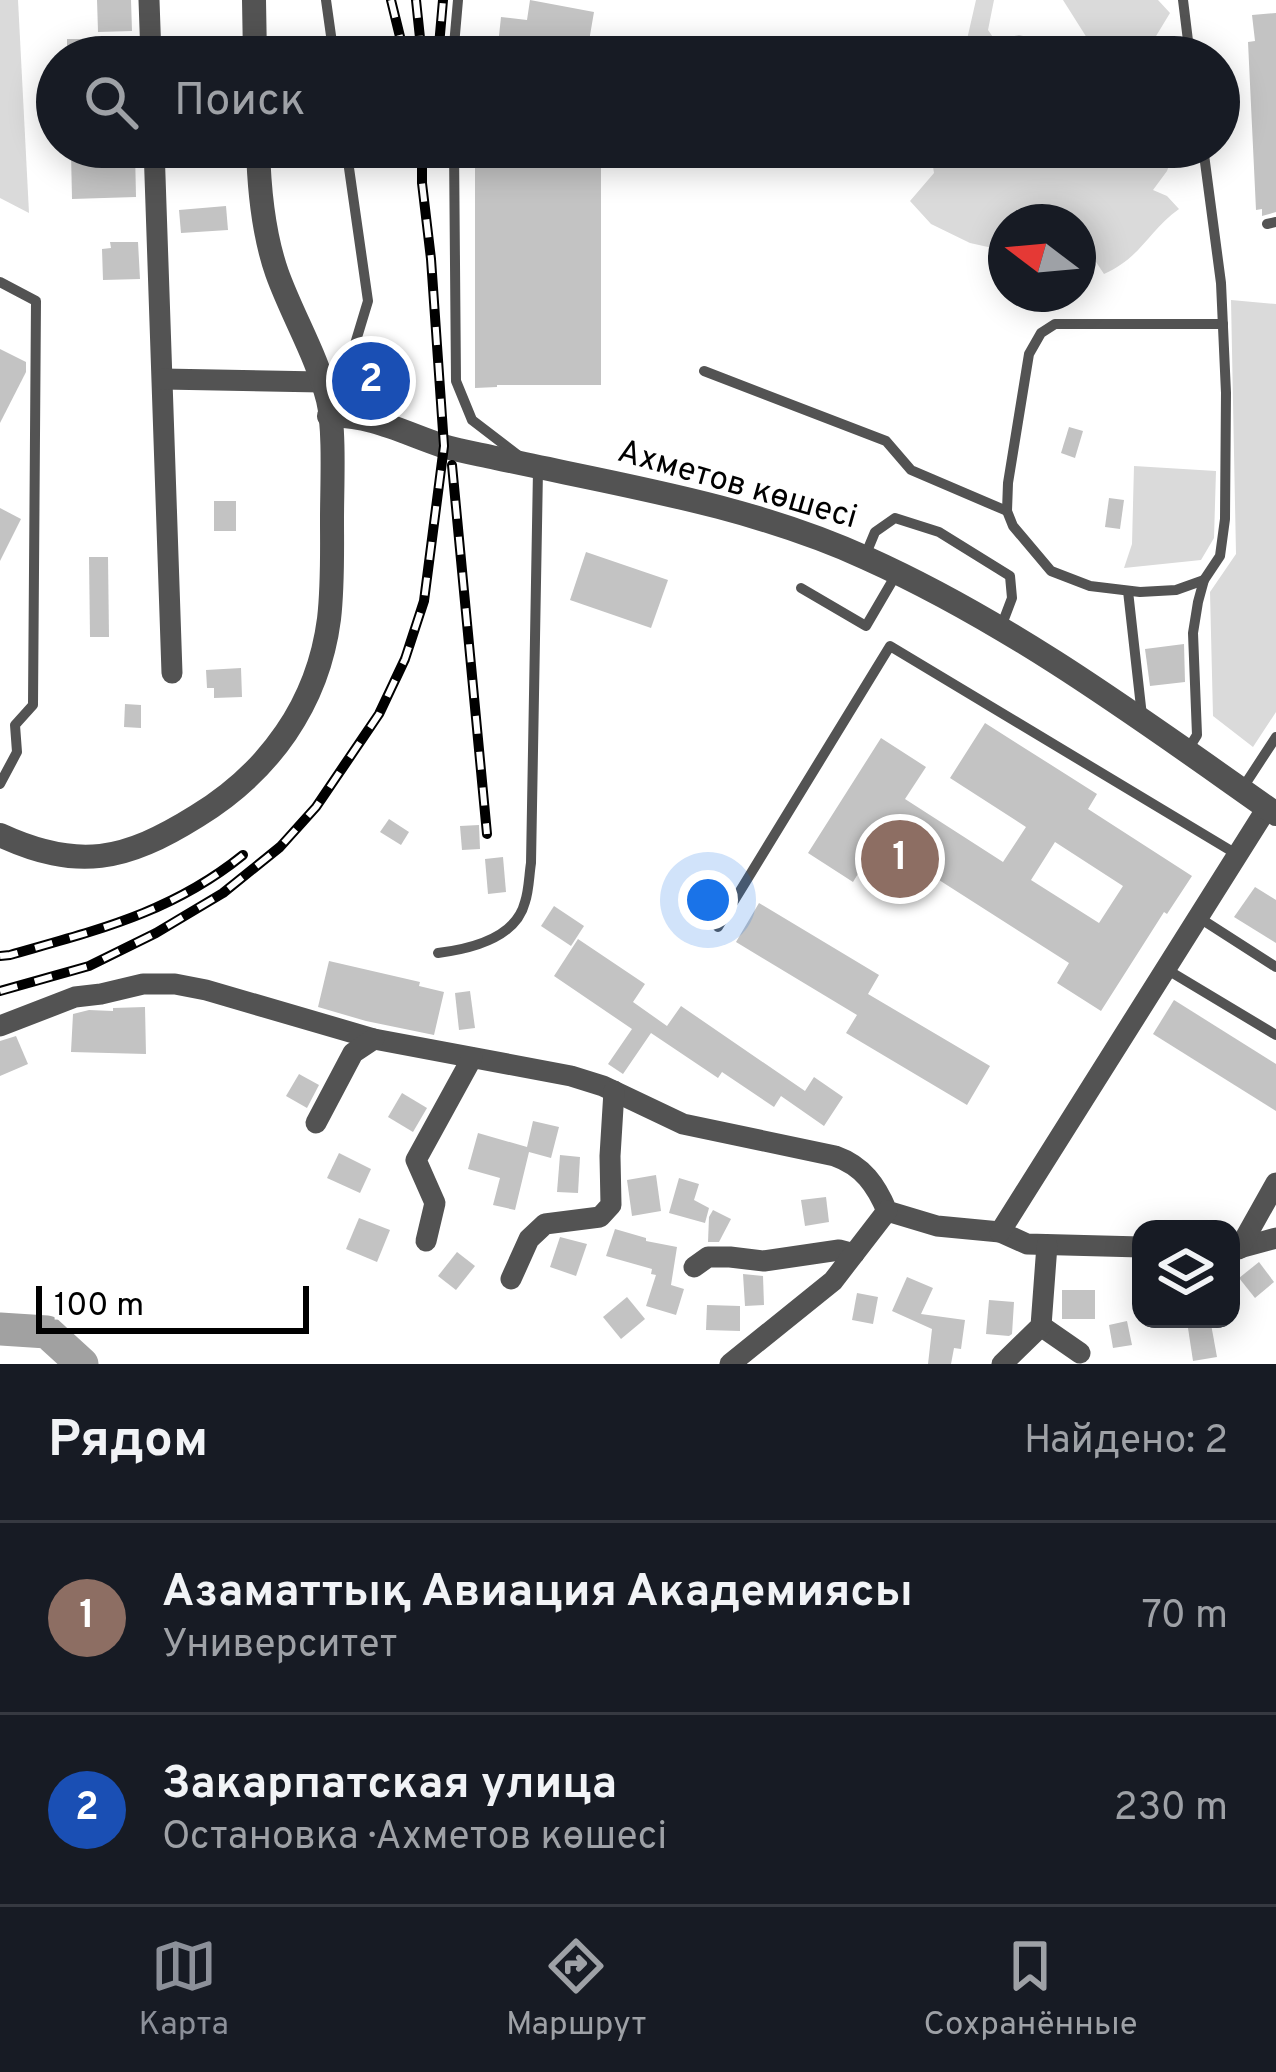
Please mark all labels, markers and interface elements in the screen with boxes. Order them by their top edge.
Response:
search box [36,36,1240,168]
icon: search [78,69,144,135]
text: Поиск [174,74,305,131]
north arrow [988,204,1096,312]
pin: 2 [332,336,410,426]
street label: Ахметов көшесі [612,432,862,540]
pin: 1 [861,814,939,904]
your location [678,870,738,930]
map controls [1132,1220,1240,1328]
button: layers [1132,1220,1240,1328]
scale bar [36,1280,309,1333]
text: 100 m [54,1286,144,1328]
text: Рядом [48,1410,208,1475]
text: Найдено: 2 [1024,1418,1228,1467]
text: Азаматтық Авиация Академиясы [162,1565,913,1622]
text: 1 [79,1593,95,1642]
text: 70 m [1142,1593,1228,1642]
text: Университет [162,1622,397,1671]
text: Закарпатская улица [162,1757,617,1814]
text: 2 [75,1785,99,1834]
text: 230 m [1114,1785,1228,1834]
text: Остановка · Ахметов көшесі [162,1814,667,1863]
tab: Карта [139,1933,229,2047]
tab: Маршрут [506,1933,646,2047]
tab: Сохранённые [923,1933,1137,2047]

